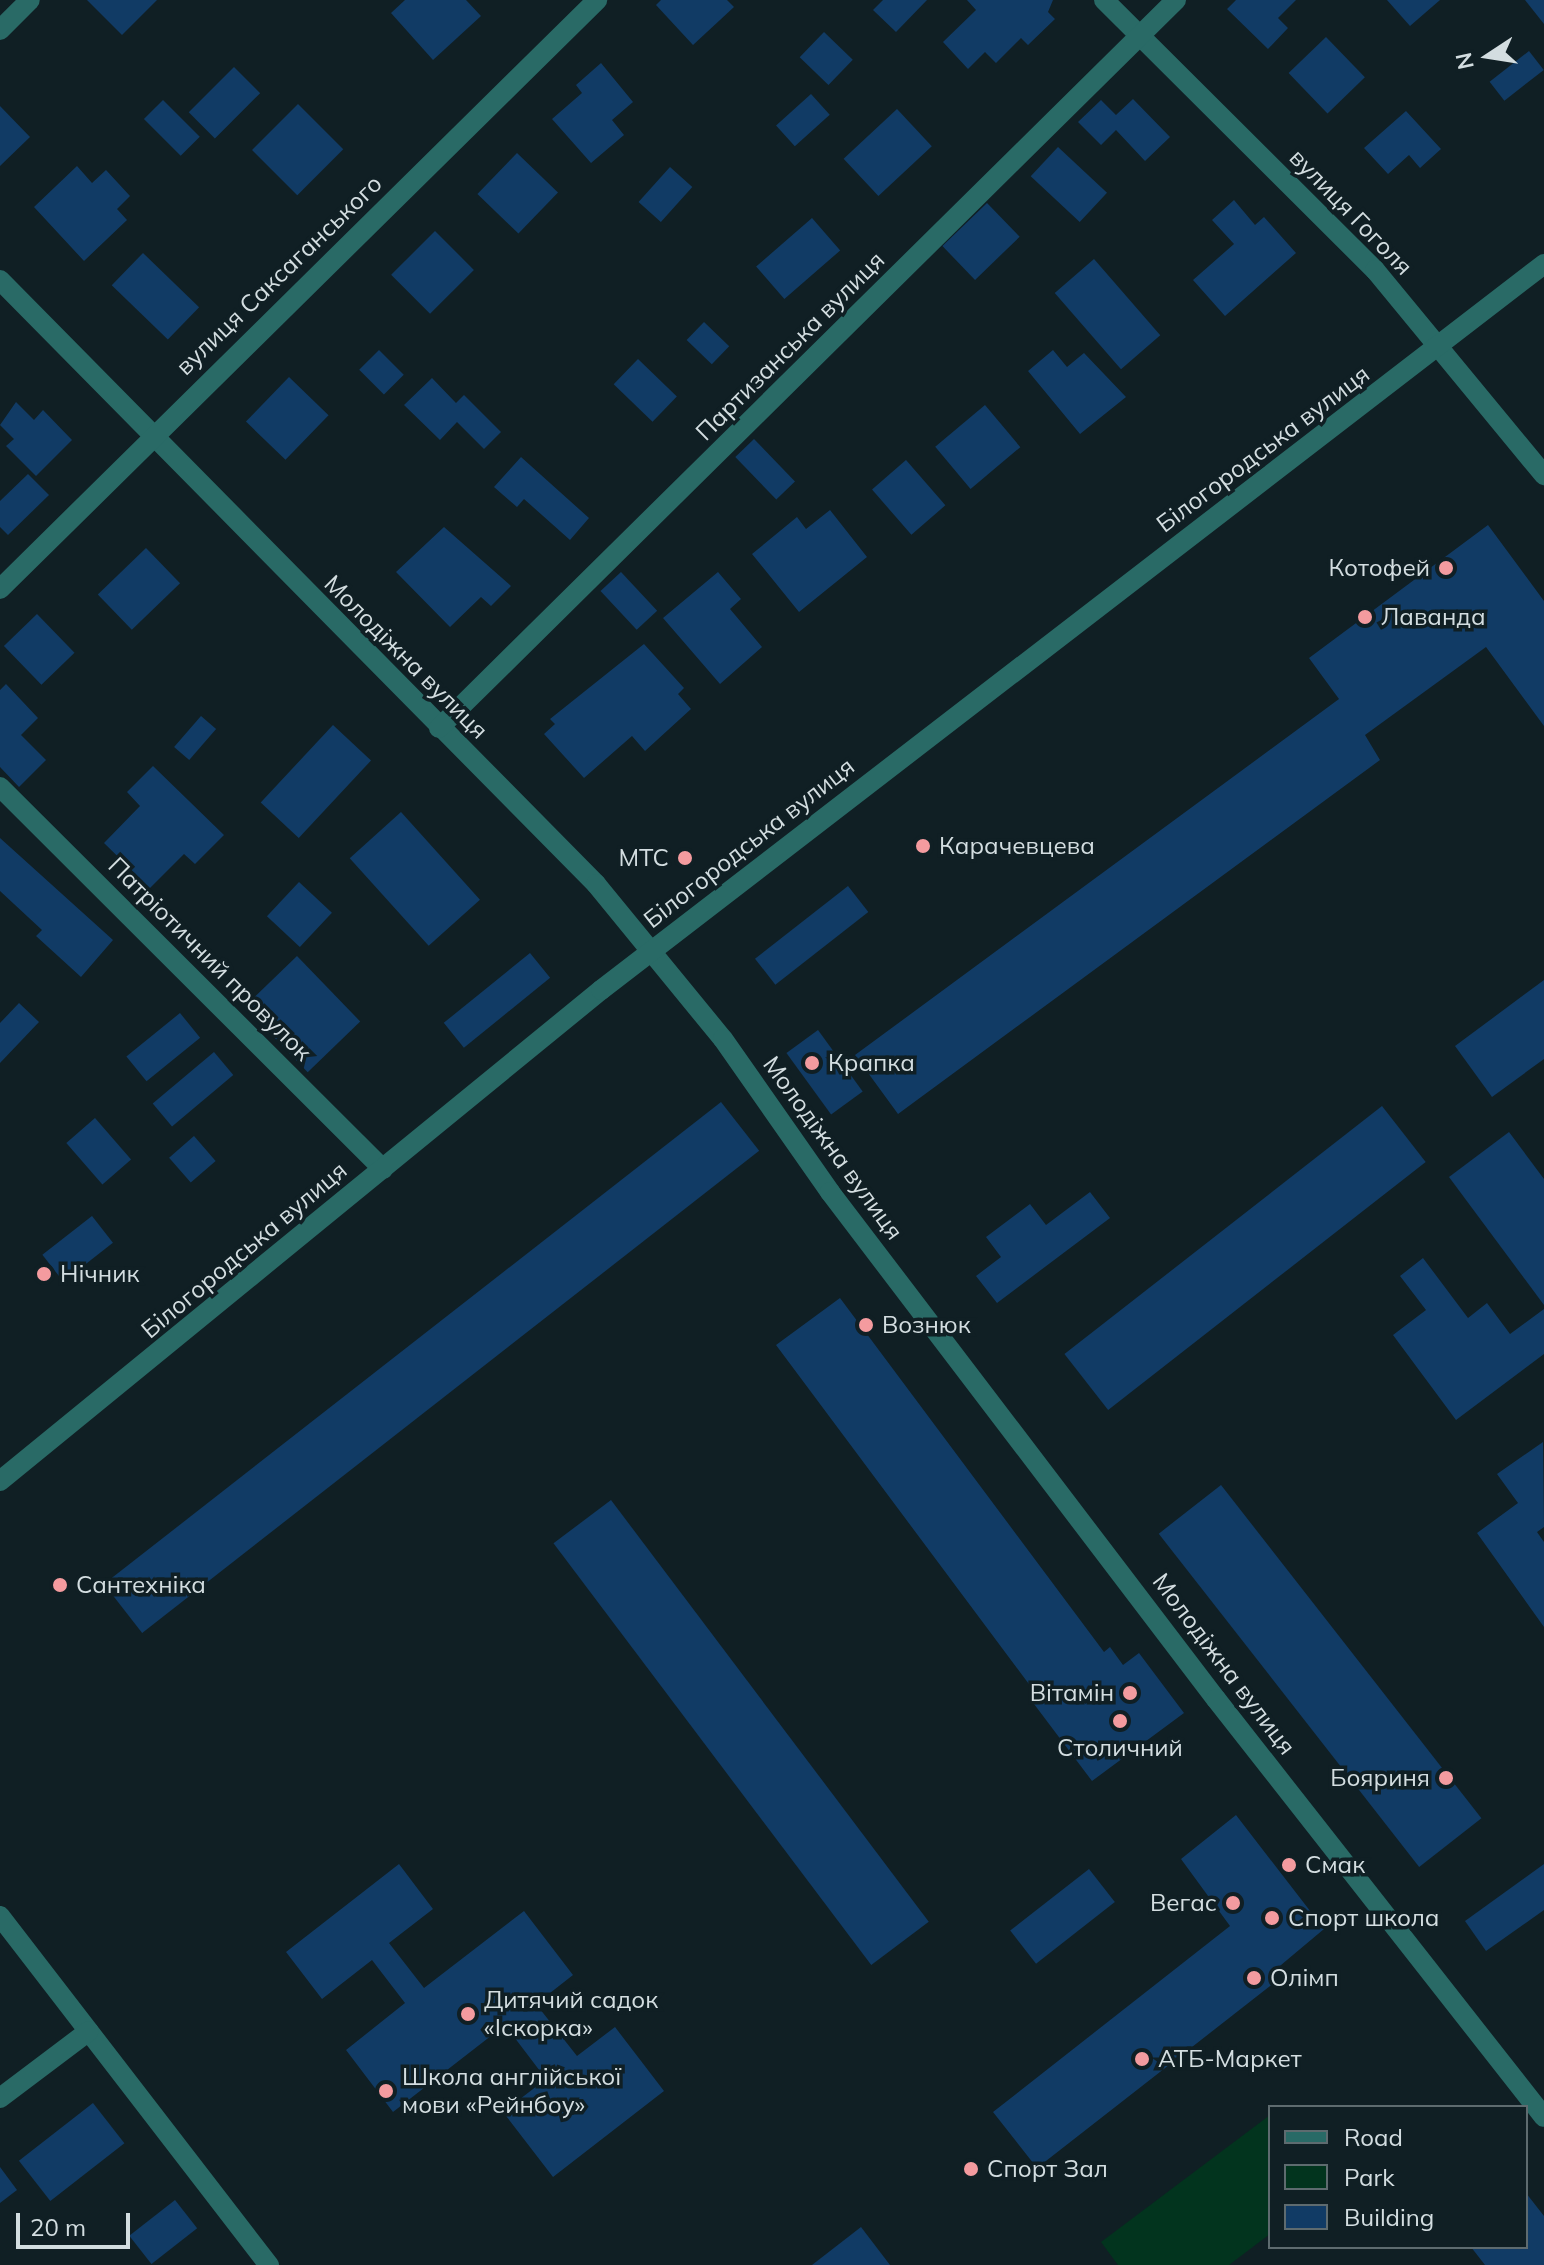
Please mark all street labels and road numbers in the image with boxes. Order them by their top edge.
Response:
street label: вулиця Гоголя [1284,143,1418,281]
street label: вулиця Саксаганського [170,169,388,381]
street label: Партизанська вулиця [690,246,890,446]
street label: Білогородська вулиця [1151,360,1375,538]
street label: Молодіжна вулиця [318,569,494,745]
street label: Білогородська вулиця [638,752,860,934]
street label: Патріотичний провулок [102,851,318,1067]
street label: Молодіжна вулиця [757,1051,909,1245]
street label: Білогородська вулиця [136,1156,352,1344]
street label: Молодіжна вулиця [1146,1568,1302,1760]

